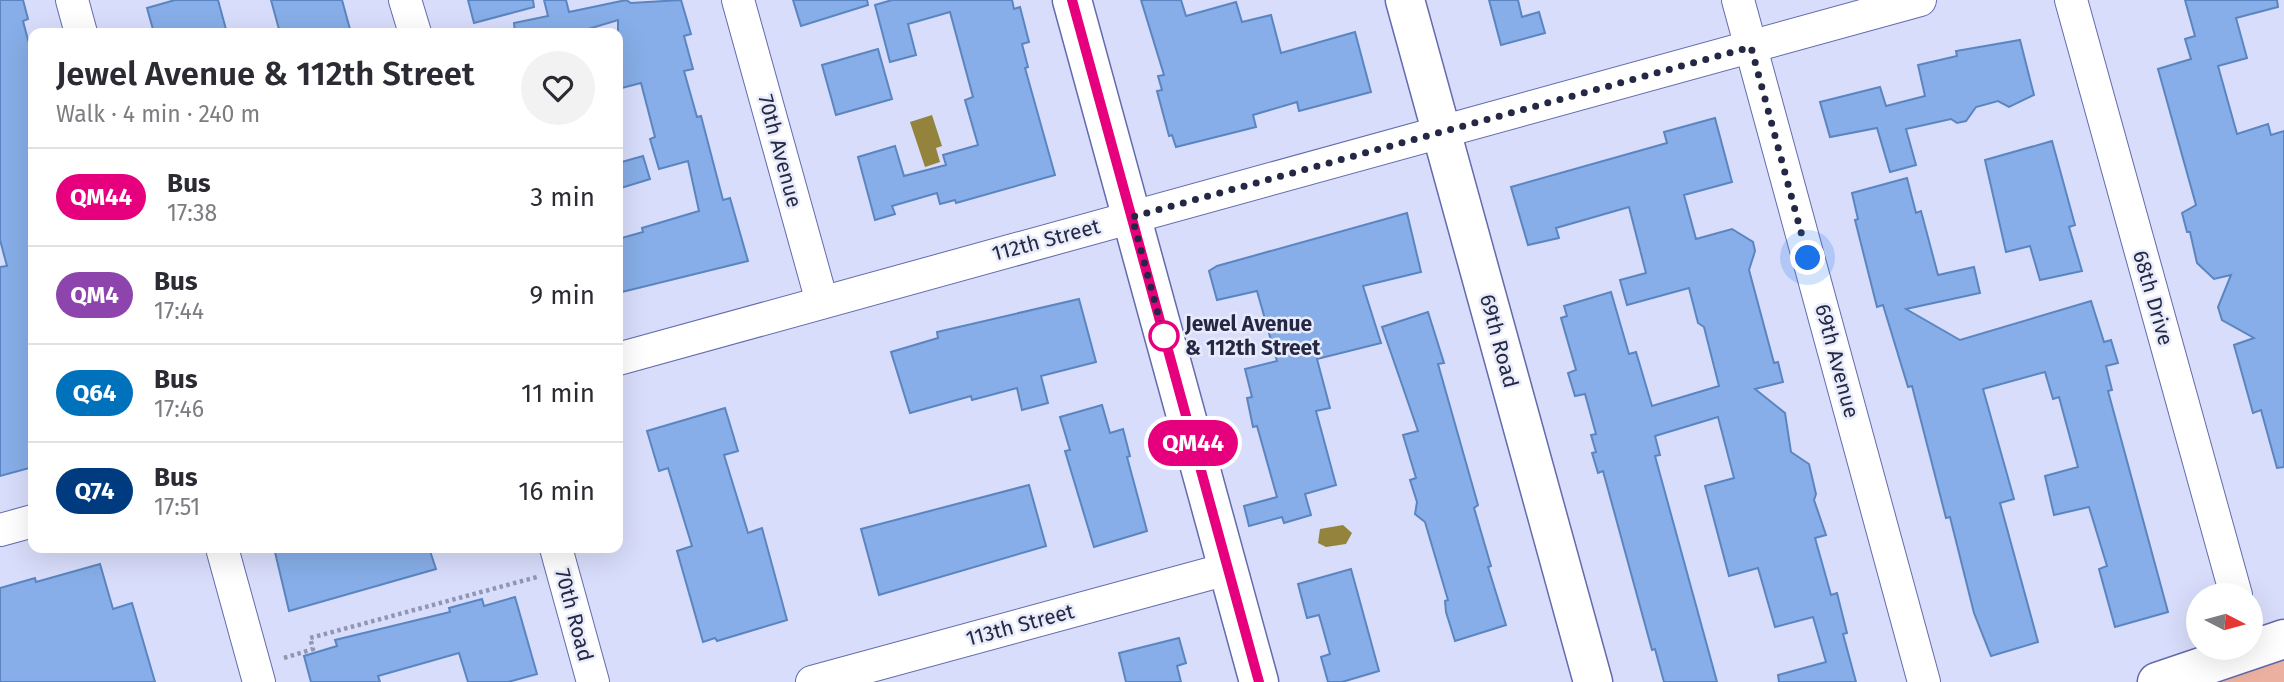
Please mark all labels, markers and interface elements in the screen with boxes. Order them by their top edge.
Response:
button: heart [521,51,595,125]
text: Jewel Avenue & 112th Street [56,54,475,94]
street label: 70th Avenue [752,92,808,210]
text: Walk · 4 min · 240 m [56,100,260,128]
text: Bus [167,168,211,199]
text: 3 min [530,182,595,213]
text: QM44 [70,183,132,211]
text: 17:38 [167,199,217,227]
street label: 112th Street [989,213,1103,267]
your location [1790,240,1825,275]
street label: 68th Drive [2127,248,2179,348]
text: Bus [154,266,197,297]
text: 9 min [530,280,595,311]
text: QM4 [70,281,119,309]
street label: 69th Road [1474,291,1524,391]
text: 17:44 [154,297,204,325]
street label: 69th Avenue [1809,301,1865,421]
place label: Jewel Avenue & 112th Street [1184,311,1321,361]
marker: Jewel Avenue & 112th Street [1149,321,1179,351]
text: Bus [154,364,197,395]
text: 11 min [521,378,595,409]
text: Q64 [73,379,116,407]
text: 17:46 [154,395,204,423]
line badge: QM44 [1144,420,1242,466]
text: QM44 [1162,429,1224,457]
text: Bus [154,462,197,493]
text: 16 min [518,476,595,507]
text: Q74 [75,477,114,505]
text: 17:51 [154,493,200,521]
street label: 70th Road [549,566,599,664]
north arrow [2186,583,2263,660]
map controls [2186,583,2263,660]
street label: 113th Street [963,598,1077,652]

